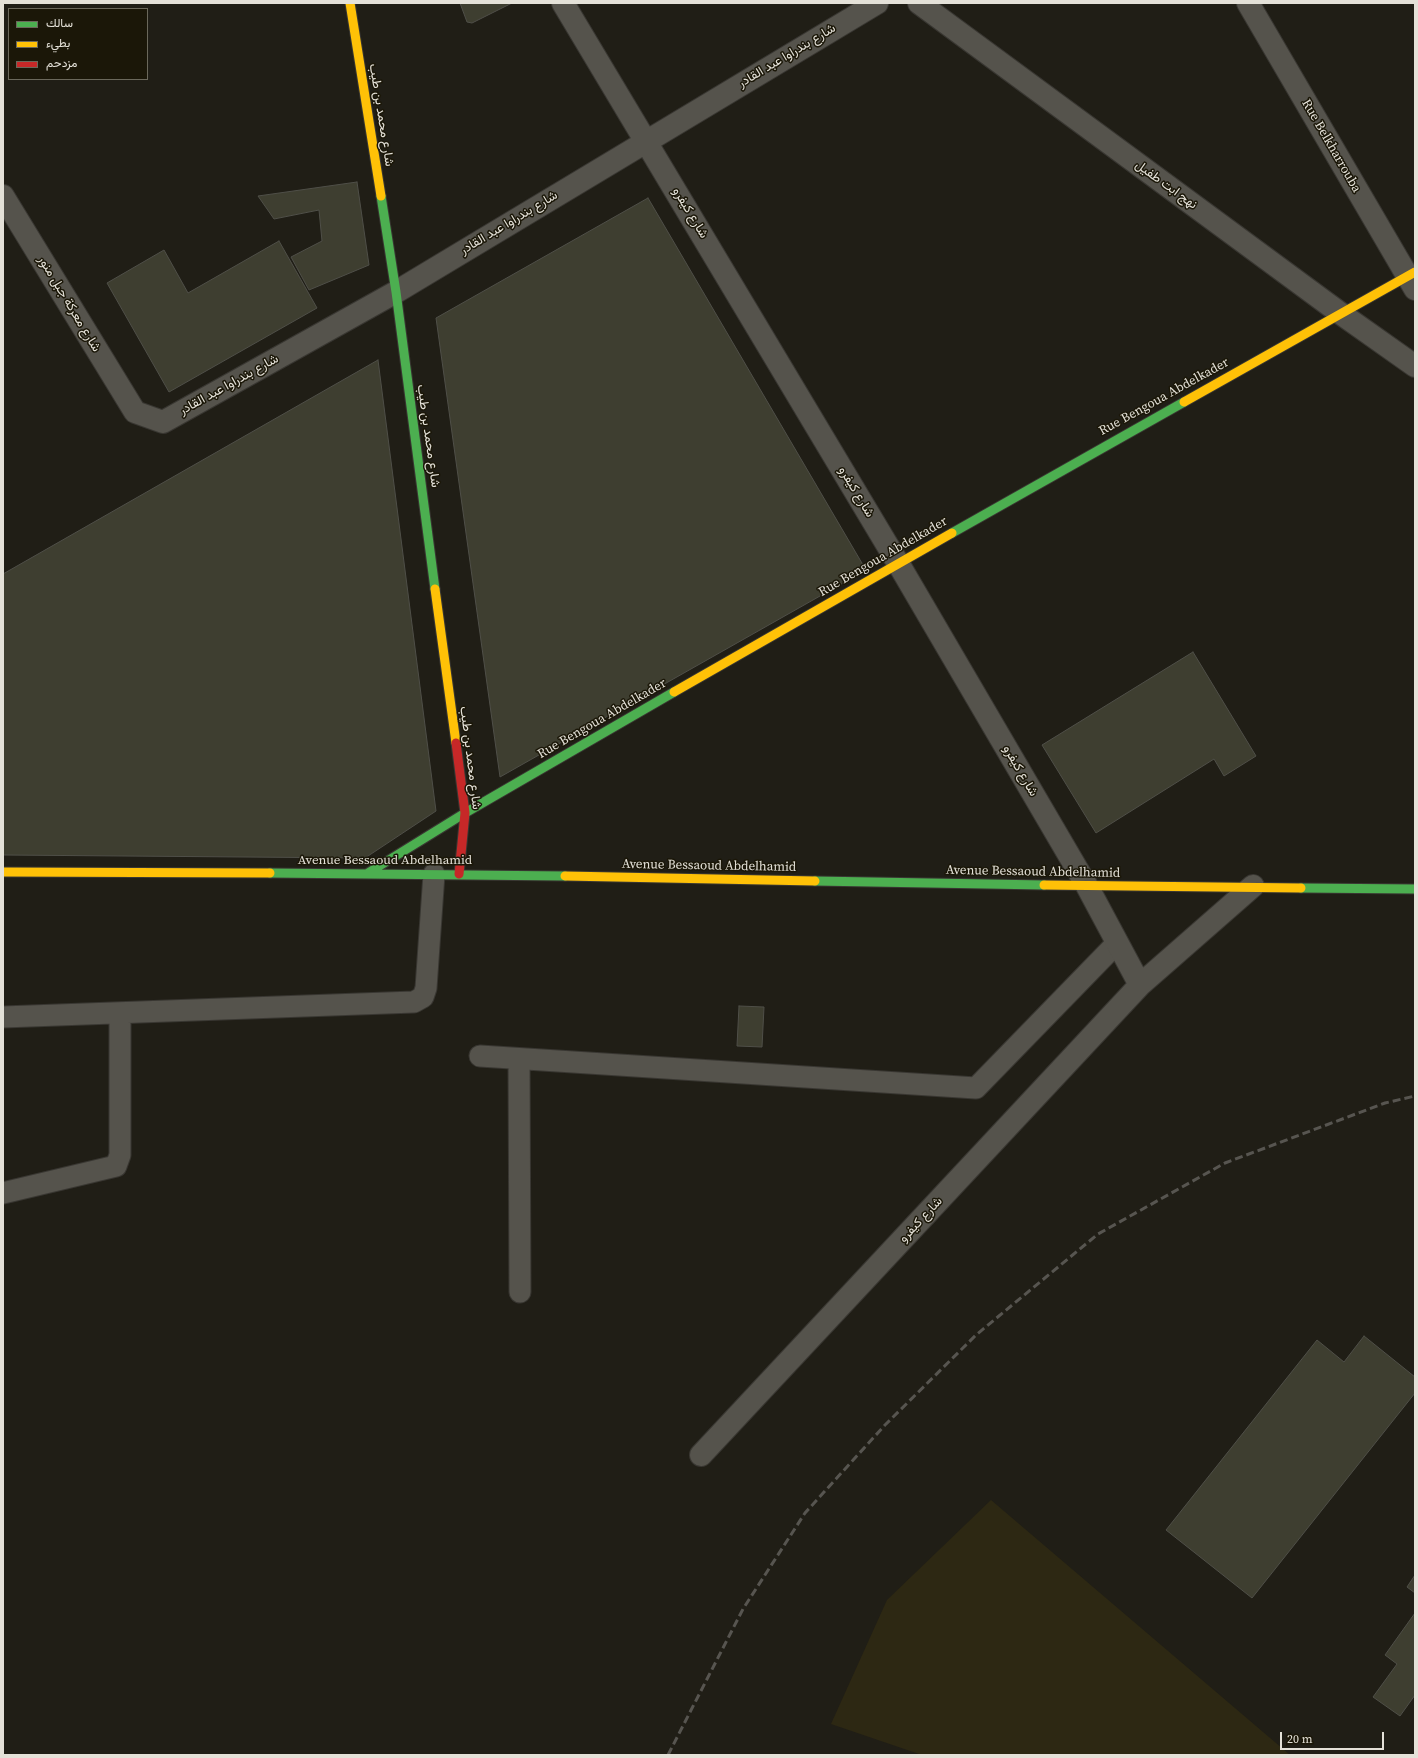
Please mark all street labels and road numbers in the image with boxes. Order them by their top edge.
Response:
street label: شارع بندراوا عبد القادر [735,21,839,91]
street label: شارع محمد بن طيب [365,62,397,168]
street label: Rue Belkharrouba [1298,97,1364,195]
street label: نهج ابت طفيل [1132,157,1200,213]
street label: شارع كيفرو [669,185,711,241]
street label: شارع بندراوا عبد القادر [457,188,561,258]
street label: شارع معركة جبل منور [34,253,104,355]
street label: شارع بندراوا عبد القادر [177,351,281,419]
street label: Rue Bengoua Abdelkader [1096,355,1232,439]
street label: شارع محمد بن طيب [413,383,443,489]
street label: شارع كيفرو [835,464,877,520]
street label: Rue Bengoua Abdelkader [816,514,950,600]
street label: Rue Bengoua Abdelkader [535,676,669,762]
street label: شارع محمد بن طيب [456,706,484,810]
street label: شارع كيفرو [999,743,1041,799]
street label: Avenue Bessaoud Abdelhamid [298,853,472,869]
street label: Avenue Bessaoud Abdelhamid [622,857,796,875]
street label: Avenue Bessaoud Abdelhamid [946,863,1120,881]
street label: شارع كيفرو [896,1194,946,1246]

